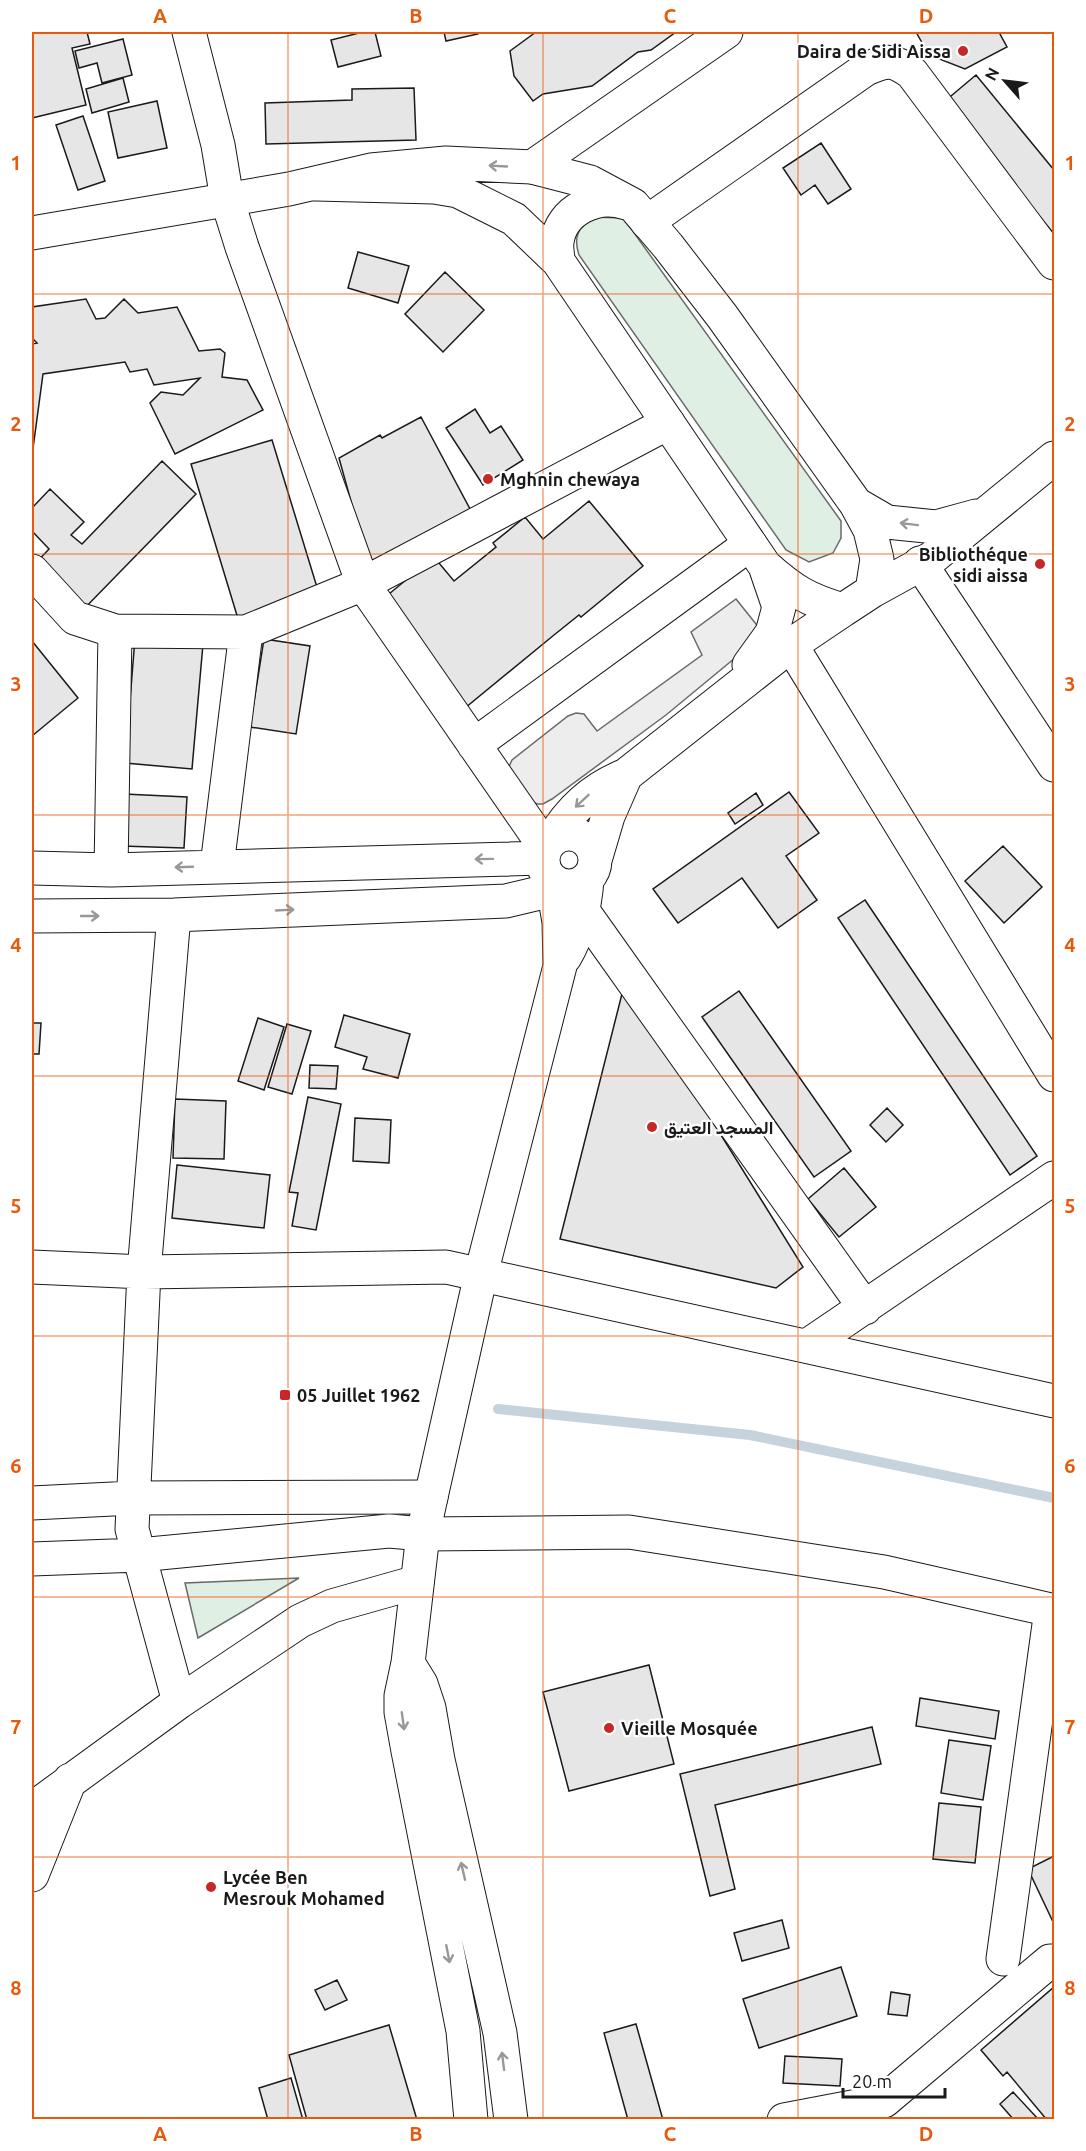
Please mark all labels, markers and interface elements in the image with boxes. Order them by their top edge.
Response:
text: A [153,4,167,27]
text: B [409,4,423,27]
text: C [664,4,677,27]
text: D [919,4,933,27]
place label: Daira de Sidi Aissa [797,41,951,61]
marker: Daira de Sidi Aissa [956,44,970,58]
north arrow [975,51,1035,111]
text: N [981,64,1003,83]
text: 1 [10,151,22,174]
text: 1 [1064,151,1076,174]
one-way arrow [489,160,509,171]
text: 2 [10,412,22,435]
text: 2 [1064,412,1076,435]
place label: Mghnin chewaya [500,469,640,489]
marker: Mghnin chewaya [481,472,495,486]
one-way arrow [899,518,919,529]
place label: Bibliothéque sidi aissa [919,544,1028,585]
marker: Bibliothéque sidi aissa [1033,557,1047,571]
text: 3 [10,672,22,695]
text: 3 [1064,672,1076,695]
one-way arrow [575,794,590,808]
one-way arrow [474,854,494,865]
one-way arrow [174,862,194,873]
one-way arrow [274,905,294,916]
one-way arrow [79,910,99,922]
text: 4 [10,933,22,956]
text: 4 [1064,933,1076,956]
place label: المسجد العتيق [664,1117,773,1139]
marker: المسجد العتيق [645,1120,659,1134]
text: 5 [10,1194,22,1217]
text: 5 [1064,1194,1076,1217]
place label: 05 Juillet 1962 [297,1385,420,1405]
marker: 05 Juillet 1962 [278,1388,292,1402]
text: 6 [10,1454,22,1477]
text: 6 [1064,1454,1076,1477]
one-way arrow [397,1711,408,1730]
text: 7 [10,1715,22,1738]
text: 7 [1064,1715,1076,1738]
place label: Vieille Mosquée [621,1718,758,1738]
marker: Vieille Mosquée [602,1721,616,1735]
one-way arrow [457,1862,469,1881]
place label: Lycée Ben Mesrouk Mohamed [223,1867,385,1908]
marker: Lycée Ben Mesrouk Mohamed [204,1880,218,1894]
one-way arrow [443,1943,454,1963]
text: 8 [10,1976,22,1999]
text: 8 [1064,1976,1076,1999]
one-way arrow [498,2052,509,2072]
scale bar [843,2061,945,2099]
text: 20 m [852,2071,892,2091]
text: A [153,2122,167,2145]
text: B [409,2122,423,2145]
text: C [664,2122,677,2145]
text: D [919,2122,933,2145]

